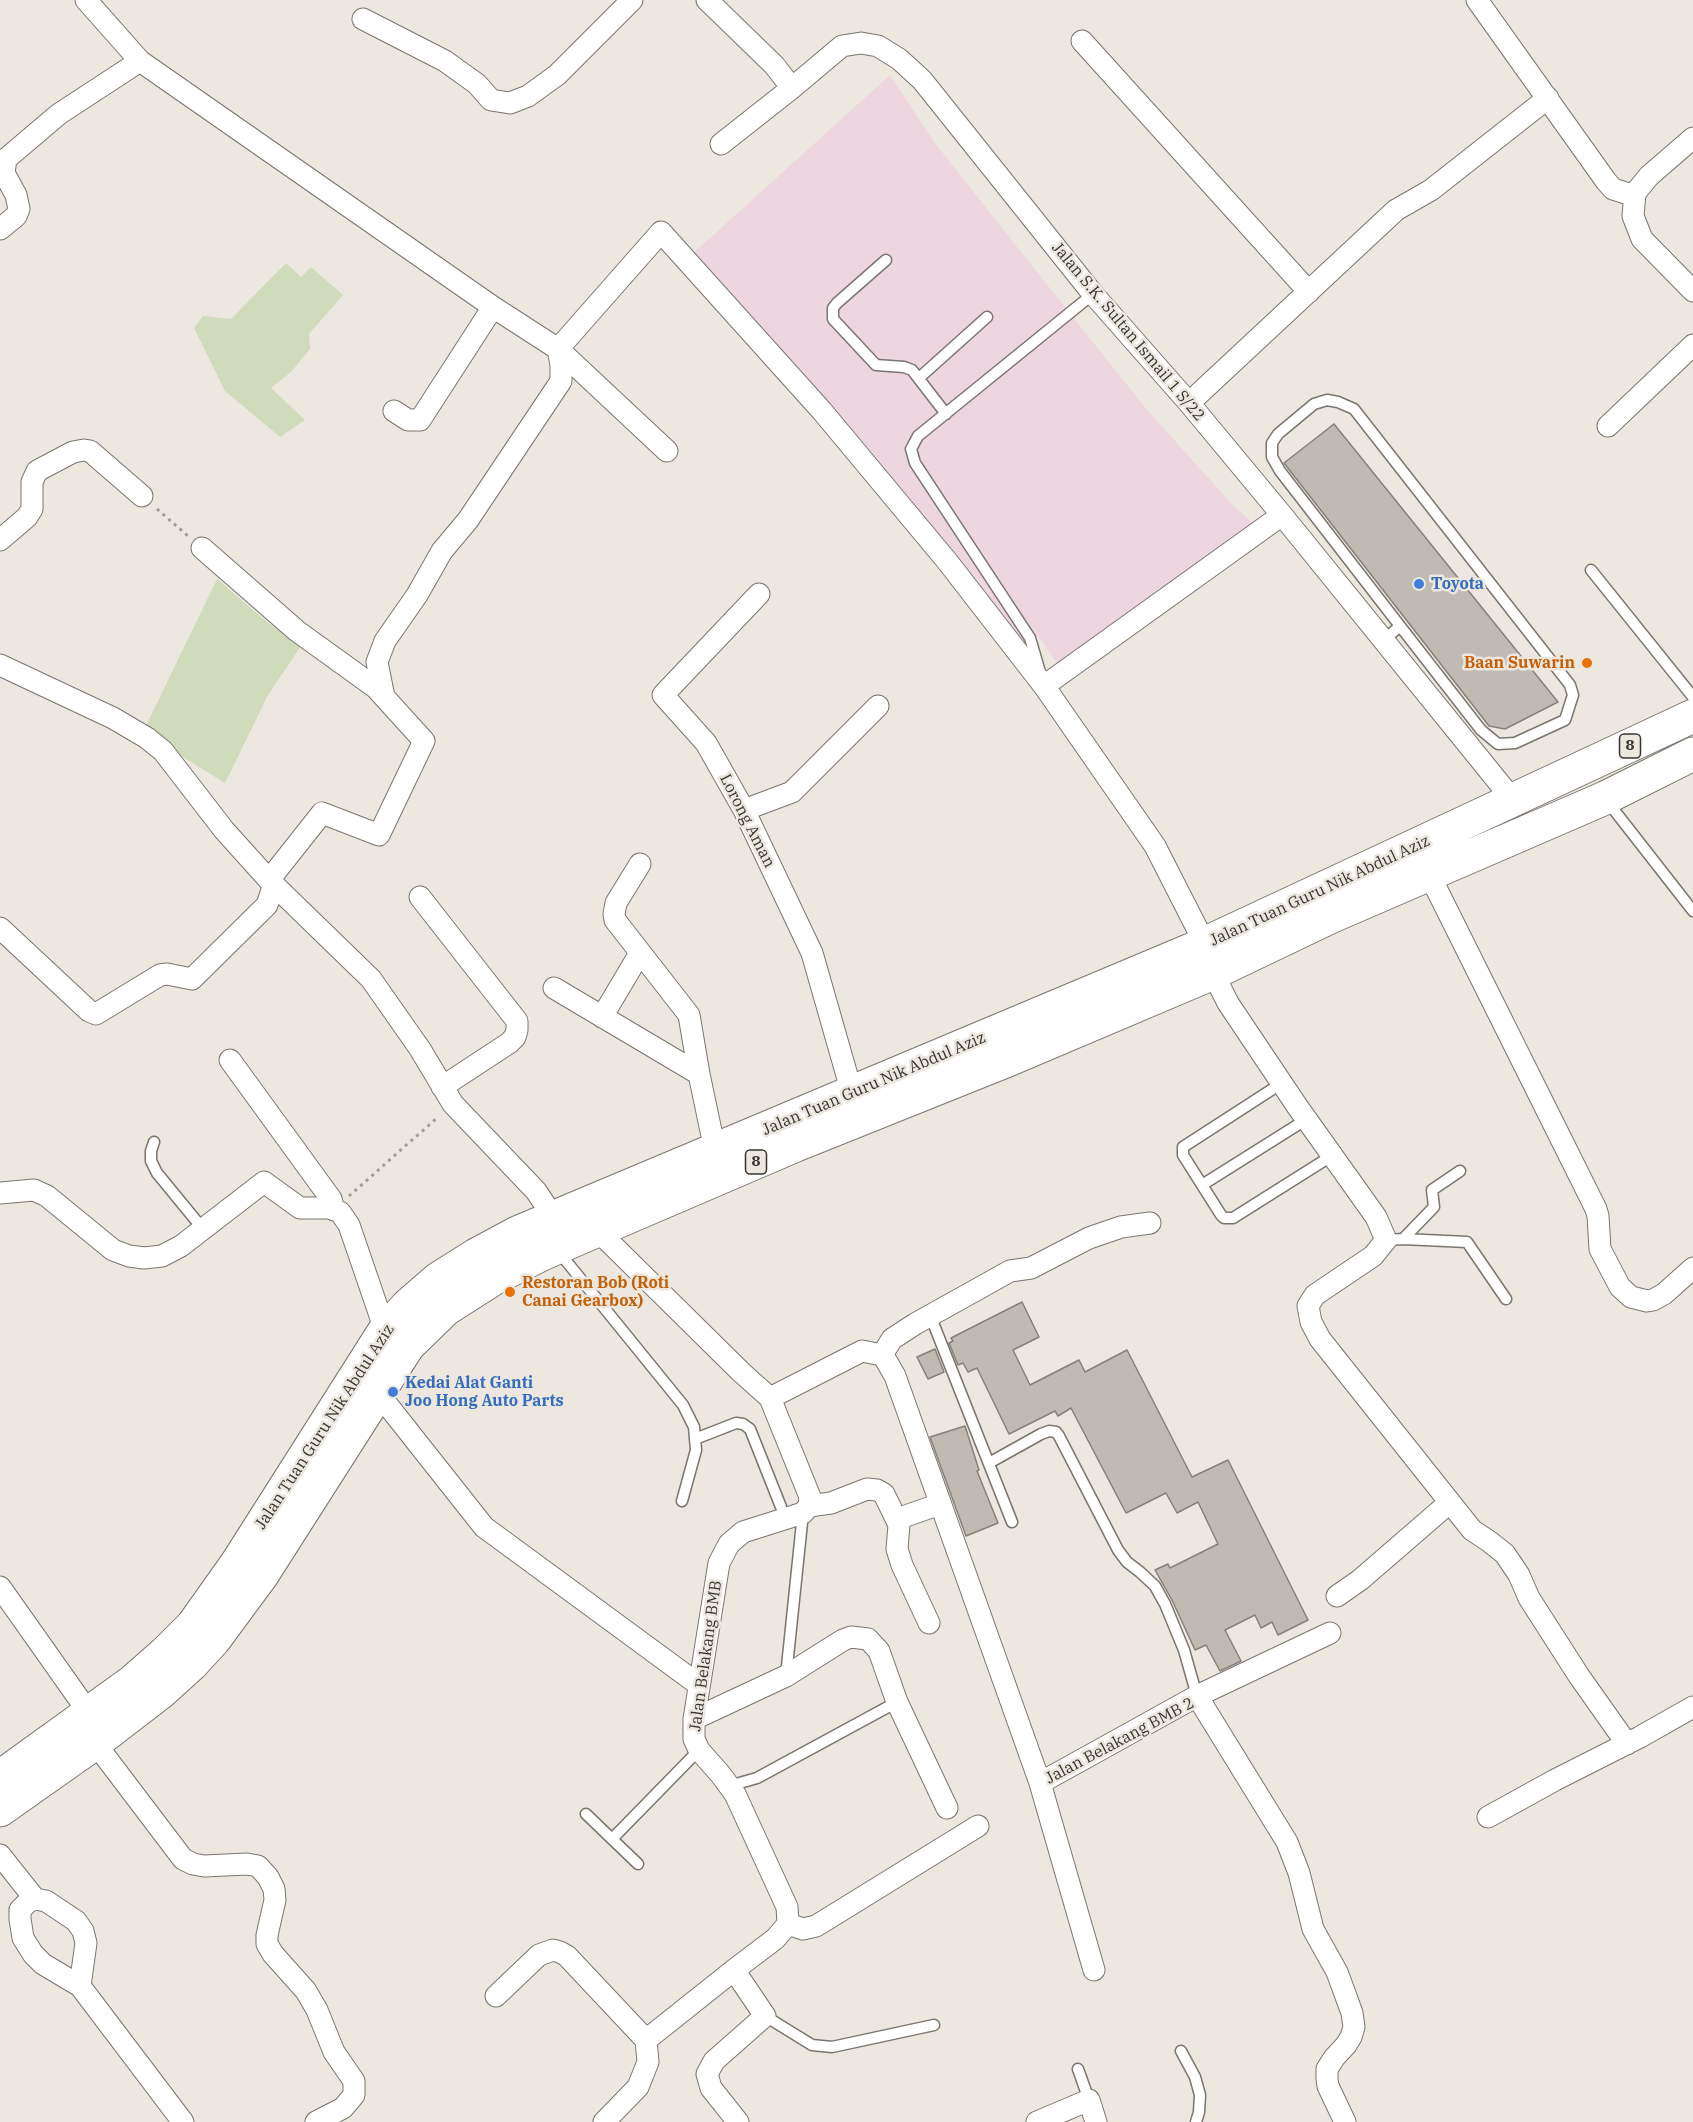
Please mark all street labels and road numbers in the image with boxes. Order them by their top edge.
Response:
street label: Jalan S.K. Sultan Ismail 1 S/22 [1047,239,1209,425]
road number: 8 [1620,734,1640,758]
street label: Lorong Aman [715,771,779,871]
street label: Jalan Tuan Guru Nik Abdul Aziz [1207,831,1433,951]
street label: Jalan Tuan Guru Nik Abdul Aziz [760,1028,988,1140]
road number: 8 [746,1150,766,1174]
street label: Jalan Tuan Guru Nik Abdul Aziz [251,1321,399,1533]
street label: Jalan Belakang BMB [686,1579,726,1733]
street label: Jalan Belakang BMB 2 [1042,1694,1198,1788]

